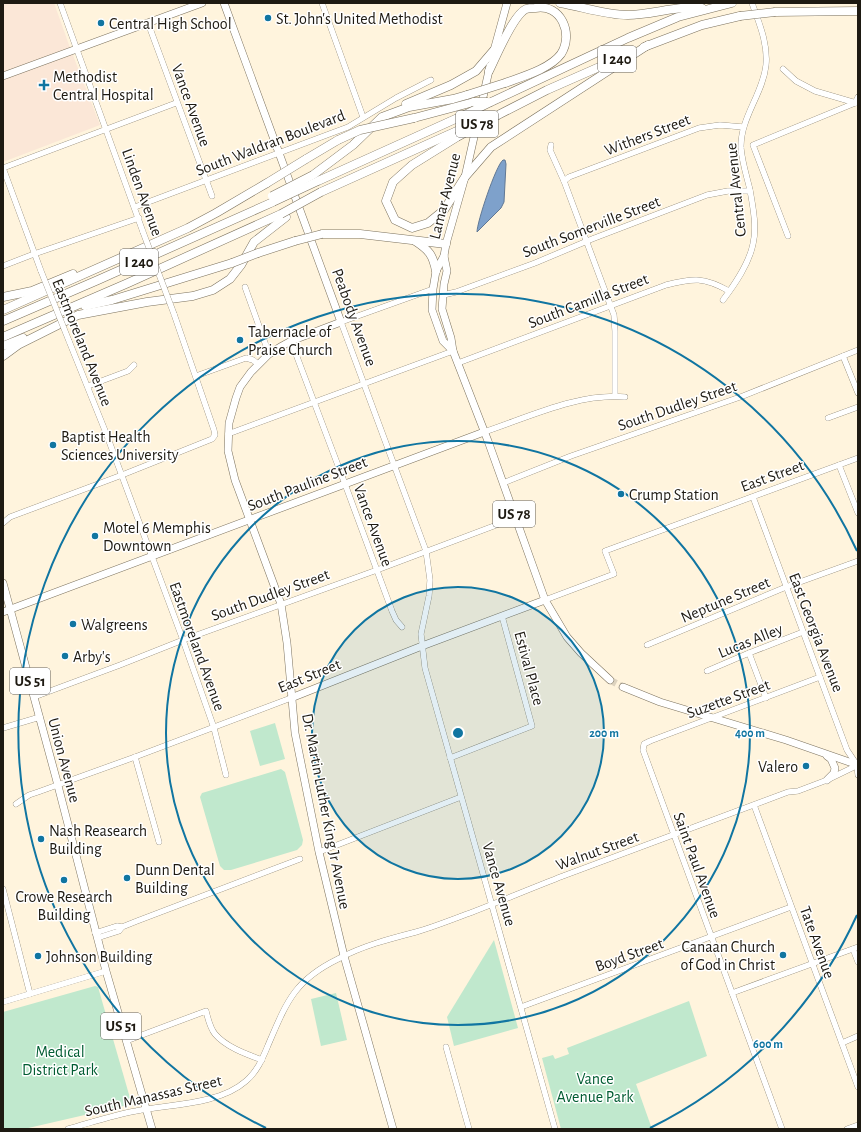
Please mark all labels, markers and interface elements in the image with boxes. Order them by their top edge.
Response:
place label: St. John's United Methodist [276,11,443,27]
marker: St. John's United Methodist [263,13,273,23]
place label: Central High School [109,16,232,32]
marker: Central High School [96,18,106,28]
road number: I 240 [598,46,636,72]
street label: Vance Avenue [169,62,213,149]
place label: Methodist Central Hospital [53,69,154,103]
marker: Methodist Central Hospital [38,79,50,91]
street label: South Waldran Boulevard [194,107,347,179]
road number: US 78 [456,111,498,137]
street label: Withers Street [602,111,692,159]
street label: Central Avenue [723,142,749,238]
street label: Linden Avenue [119,146,165,238]
street label: Lamar Avenue [427,151,463,241]
street label: South Somerville Street [520,193,662,261]
road number: I 240 [120,249,158,275]
street label: Peabody Avenue [328,266,379,369]
street label: South Camilla Street [526,271,651,331]
street label: Eastmoreland Avenue [49,276,115,408]
place label: Tabernacle of Praise Church [248,324,333,358]
marker: Tabernacle of Praise Church [235,335,245,345]
street label: South Dudley Street [616,378,739,435]
place label: Baptist Health Sciences University [61,429,179,464]
marker: Baptist Health Sciences University [48,440,58,450]
street label: South Pauline Street [245,454,369,514]
street label: East Street [739,457,806,495]
street label: Vance Avenue [351,482,395,569]
place label: Crump Station [629,487,719,503]
marker: Crump Station [616,489,626,499]
road number: US 78 [493,501,535,527]
place label: Motel 6 Memphis Downtown [103,520,211,554]
marker: Motel 6 Memphis Downtown [90,531,100,541]
street label: South Dudley Street [209,566,332,625]
street label: East Georgia Avenue [786,571,846,694]
street label: Neptune Street [678,574,772,626]
street label: Eastmoreland Avenue [166,580,228,713]
place label: Walgreens [81,617,148,633]
marker: Walgreens [68,619,78,629]
street label: Lucas Alley [716,621,785,662]
street label: Estival Place [511,629,547,707]
place label: Arby's [73,649,111,666]
marker: Arby's [60,651,70,661]
street label: East Street [276,656,343,696]
road number: US 51 [10,668,50,694]
street label: Suzette Street [685,677,772,721]
street label: Dr. Martin Luther King Jr Avenue [299,712,353,910]
street label: Union Avenue [45,716,83,804]
centre of rings [451,726,465,740]
text: 200 m [589,727,619,739]
text: 400 m [735,727,765,739]
place label: Valero [758,759,798,775]
marker: Valero [801,761,811,771]
street label: Saint Paul Avenue [671,810,724,920]
place label: Nash Reasearch Building [49,823,147,857]
street label: Walnut Street [554,829,641,873]
marker: Nash Reasearch Building [36,834,46,844]
street label: Vance Avenue [479,841,519,928]
place label: Dunn Dental Building [135,862,215,896]
marker: Dunn Dental Building [122,873,132,883]
marker: Crowe Research Building [59,875,69,885]
place label: Crowe Research Building [15,889,113,923]
street label: Tate Avenue [797,904,838,981]
street label: Boyd Street [593,935,666,976]
place label: Canaan Church of God in Christ [681,939,775,973]
place label: Johnson Building [46,949,152,965]
marker: Canaan Church of God in Christ [778,950,788,960]
marker: Johnson Building [33,951,43,961]
road number: US 51 [101,1013,141,1039]
text: 600 m [753,1038,783,1050]
park label: Medical District Park [22,1044,99,1078]
park label: Vance Avenue Park [557,1071,634,1105]
street label: South Manassas Street [83,1072,223,1120]

